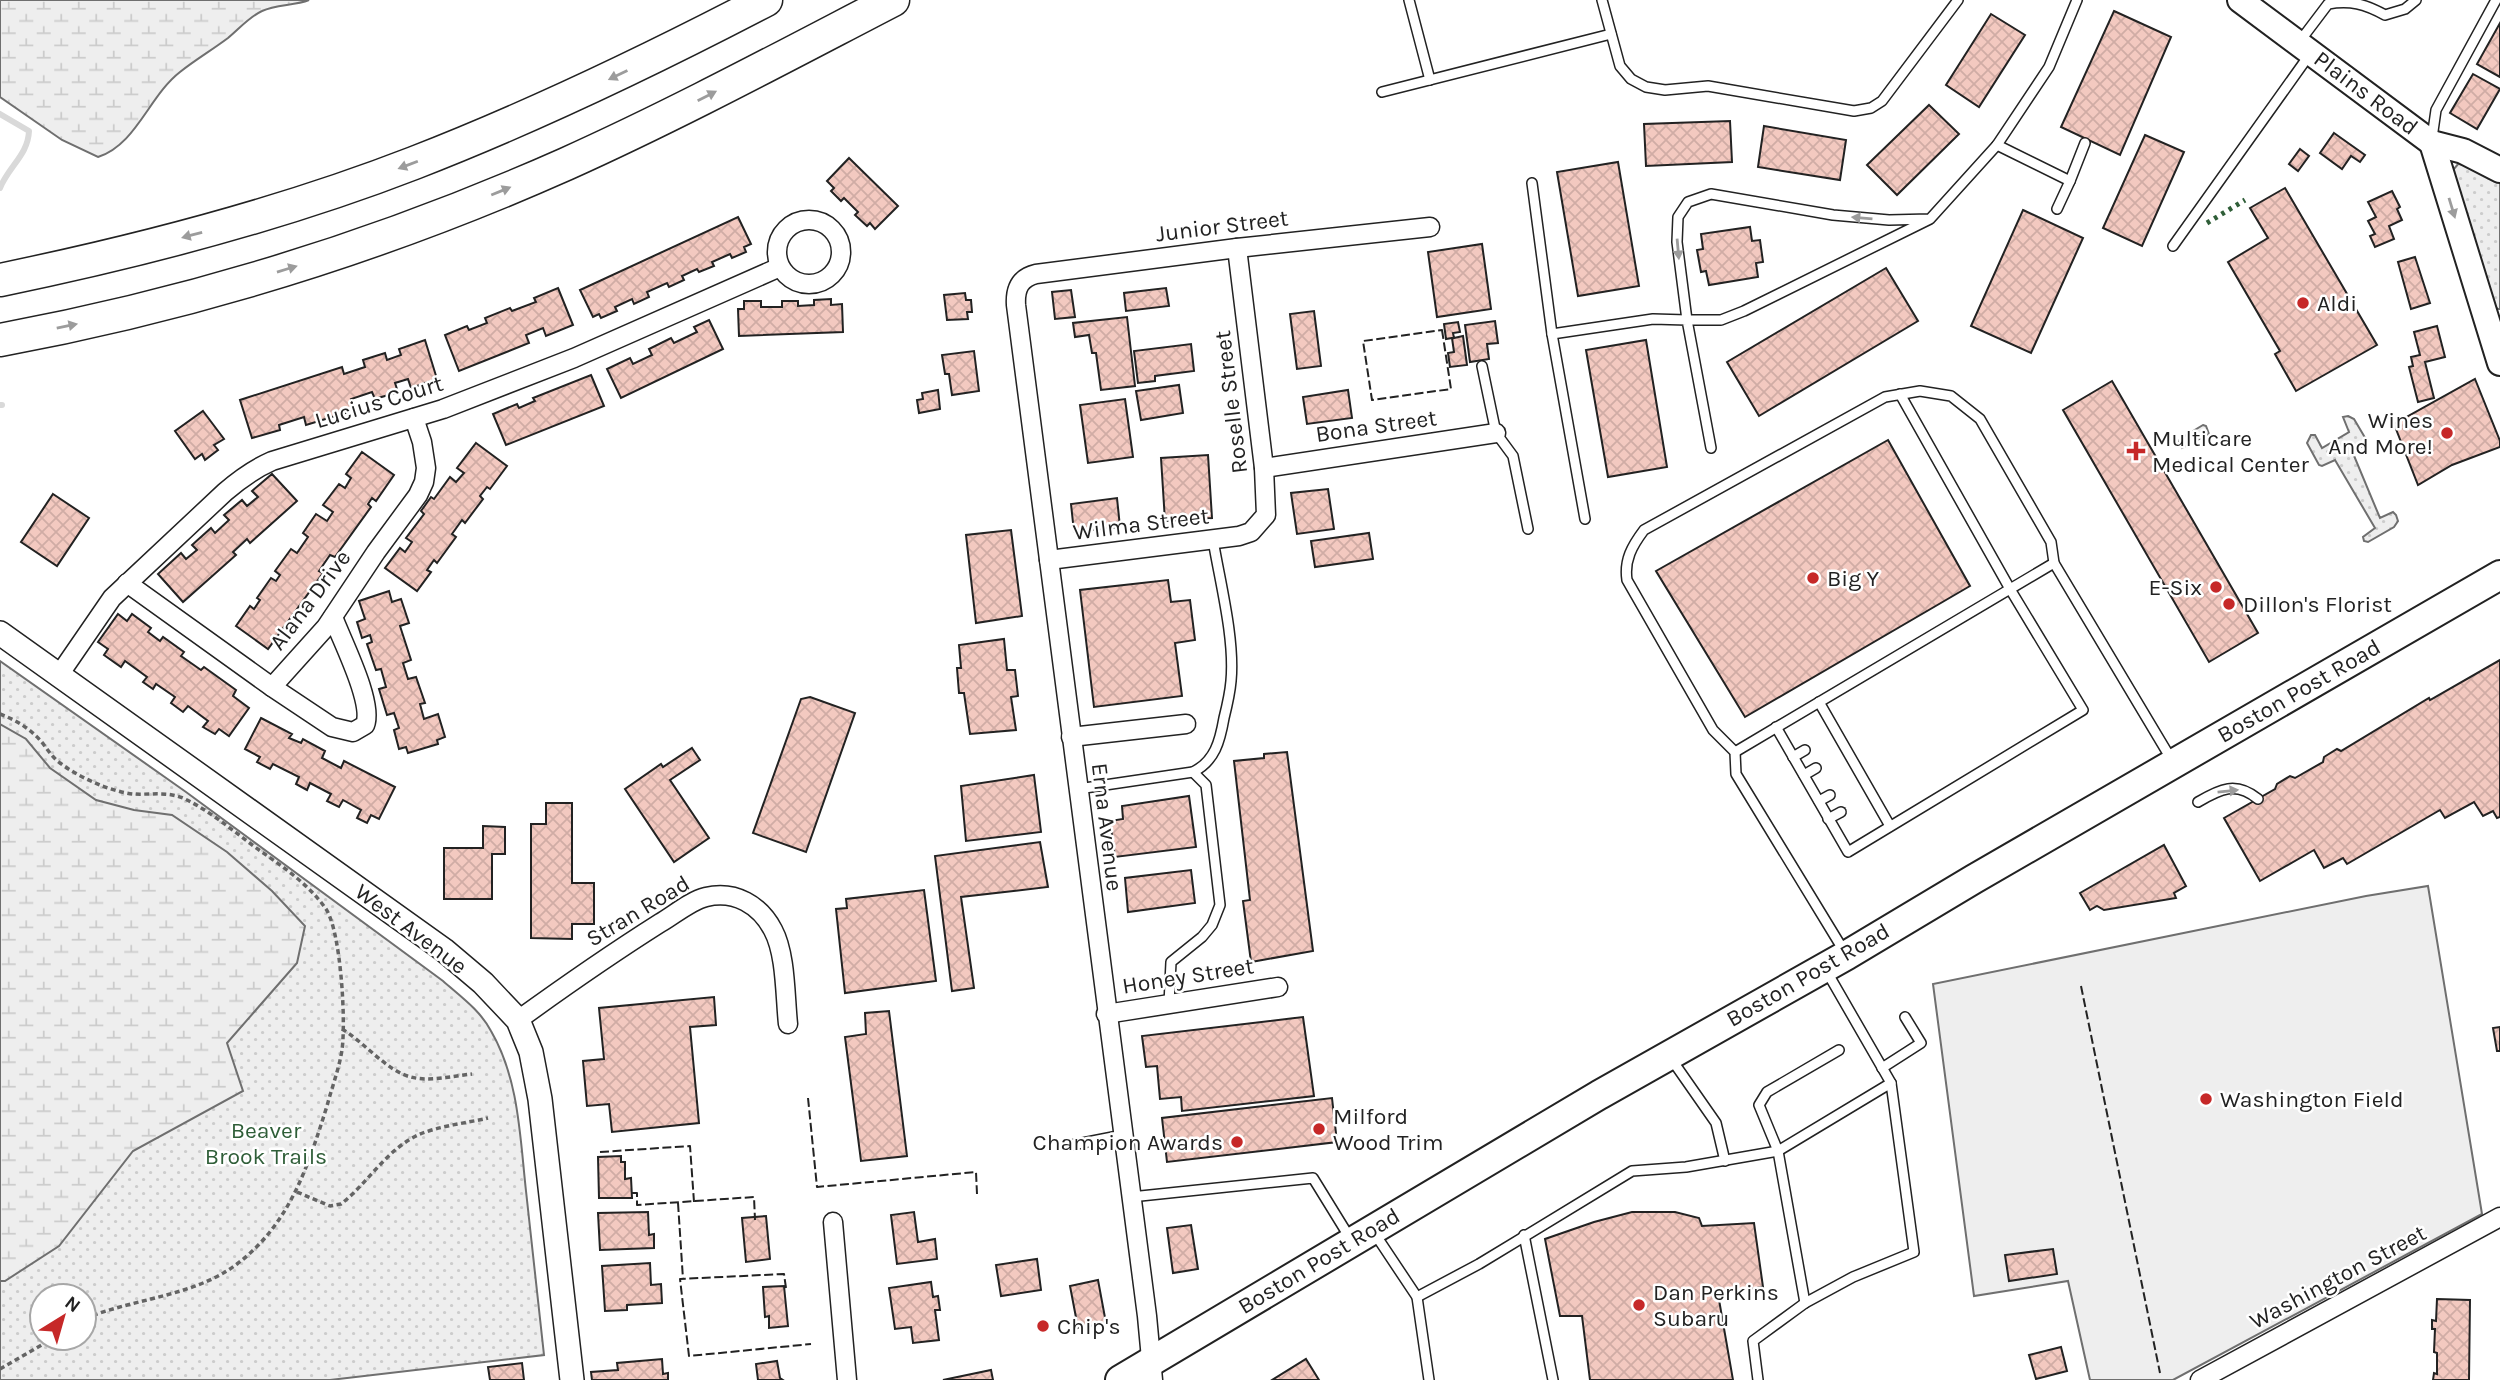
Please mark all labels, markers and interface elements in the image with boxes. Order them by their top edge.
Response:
street label: Plains Road [2309,45,2423,141]
one-way arrow [608,70,628,81]
one-way arrow [697,90,717,101]
one-way arrow [398,160,419,171]
one-way arrow [490,186,511,197]
one-way arrow [2447,198,2457,219]
street label: Junior Street [1154,204,1290,248]
one-way arrow [1851,212,1873,223]
one-way arrow [181,230,203,241]
one-way arrow [1673,238,1684,260]
one-way arrow [277,263,298,273]
place label: Aldi [2317,290,2357,317]
marker: Aldi [2295,295,2311,311]
one-way arrow [56,321,78,332]
street label: Roselle Street [1209,329,1253,475]
street label: Lucius Court [312,370,447,434]
street label: Bona Street [1314,404,1439,448]
place label: Wines And More! [2328,407,2433,460]
place label: Multicare Medical Center [2152,425,2309,478]
marker: Wines And More! [2439,425,2455,441]
marker: Multicare Medical Center [2126,441,2146,461]
street label: Wilma Street [1072,502,1211,546]
street label: Alana Drive [264,545,356,655]
place label: Big Y [1827,565,1880,592]
marker: Big Y [1805,570,1821,586]
place label: E-Six [2149,574,2202,601]
marker: E-Six [2208,579,2224,595]
place label: Dillon's Florist [2243,591,2392,618]
marker: Dillon's Florist [2221,596,2237,612]
street label: Boston Post Road [2213,633,2385,749]
street label: Erna Avenue [1086,761,1128,893]
one-way arrow [2217,785,2239,796]
street label: Stran Road [581,870,695,952]
street label: West Avenue [350,878,472,980]
street label: Boston Post Road [1722,917,1894,1033]
street label: Honey Street [1120,952,1256,1000]
place label: Washington Field [2220,1086,2404,1113]
marker: Washington Field [2198,1091,2214,1107]
place label: Milford Wood Trim [1333,1103,1444,1156]
park label: Beaver Brook Trails [205,1117,327,1170]
marker: Milford Wood Trim [1311,1121,1327,1137]
place label: Champion Awards [1033,1129,1223,1156]
marker: Champion Awards [1229,1134,1245,1150]
street label: Boston Post Road [1233,1202,1405,1320]
street label: Washington Street [2245,1219,2431,1335]
place label: Dan Perkins Subaru [1653,1279,1779,1332]
north arrow [28,1282,98,1352]
text: N [61,1291,85,1317]
marker: Dan Perkins Subaru [1631,1297,1647,1313]
place label: Chip's [1057,1313,1120,1340]
marker: Chip's [1035,1318,1051,1334]

